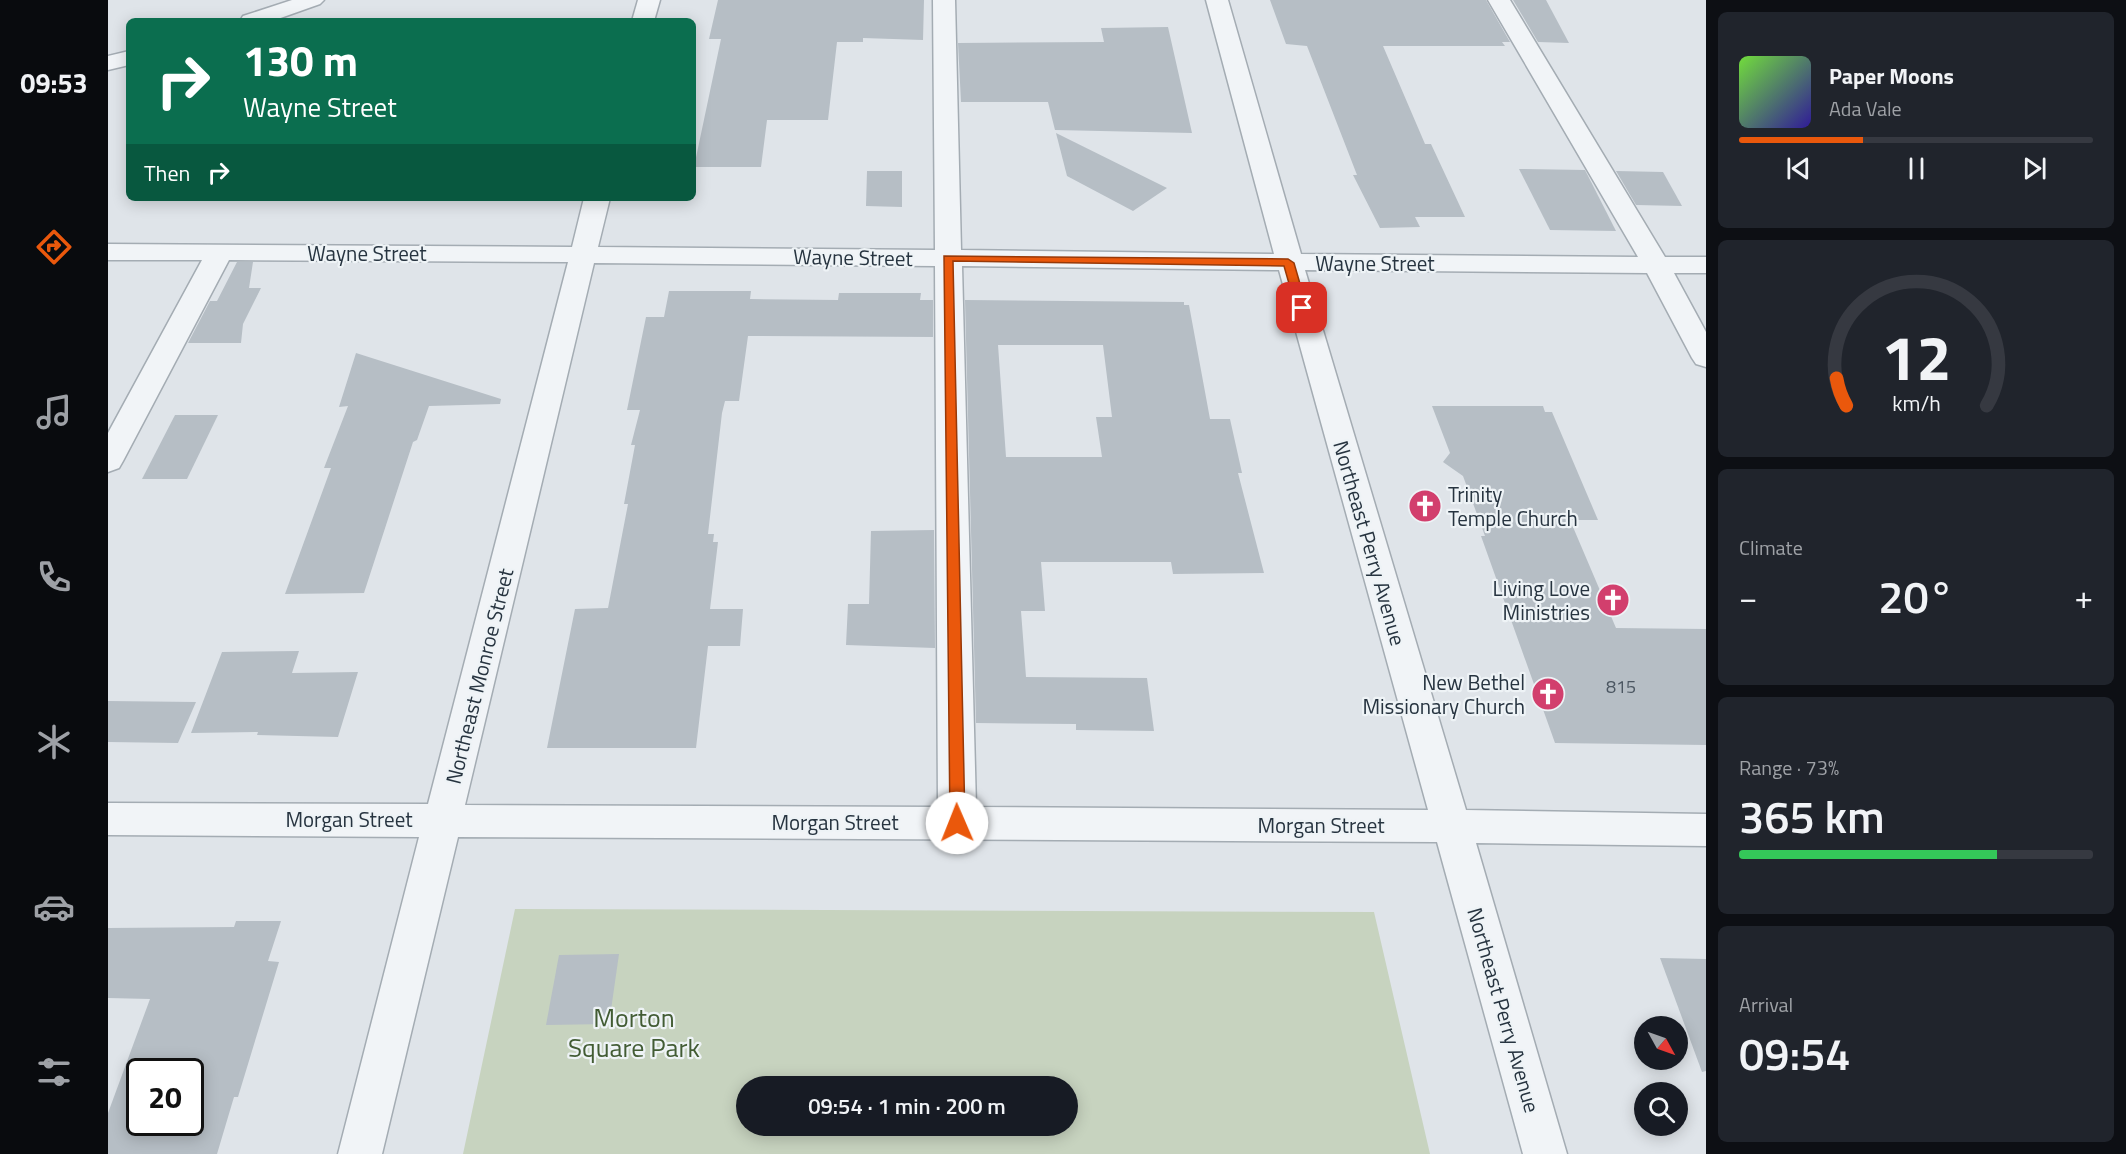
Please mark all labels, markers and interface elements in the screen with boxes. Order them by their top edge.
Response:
text: 130 m [243,28,358,92]
icon: right [144,42,222,120]
text: Paper Moons [1829,59,1954,93]
text: 09:53 [20,62,88,103]
text: Wayne Street [243,86,397,127]
text: Ada Vale [1829,93,1902,124]
icon: previous [1782,152,1815,185]
icon: pause [1900,152,1933,185]
icon: next [2018,152,2051,185]
text: Then [144,156,190,190]
icon: right [202,156,235,189]
icon: directions [33,226,75,268]
street label: Wayne Street [307,237,427,269]
street label: Wayne Street [793,240,914,274]
street label: Wayne Street [1315,247,1435,279]
pin [1276,282,1327,333]
icon: arrive [1285,291,1318,324]
text: 12 [1881,309,1951,404]
text: km/h [1892,387,1940,419]
icon: music [33,391,75,433]
street label: Northeast Perry Avenue [1325,437,1415,649]
place label: Trinity Temple Church [1448,478,1578,534]
church icon: Trinity Temple Church [1407,488,1443,524]
text: Climate [1739,532,1803,563]
icon: phone [33,556,75,598]
text: 20° [1878,562,1954,630]
street label: Northeast Monroe Street [437,564,521,787]
place label: Living Love Ministries [1493,572,1590,628]
text: − [1739,572,1757,622]
text: + [2075,572,2093,622]
church icon: Living Love Ministries [1595,582,1631,618]
place label: New Bethel Missionary Church [1362,666,1525,722]
house number: 815 [1606,673,1636,700]
church icon: New Bethel Missionary Church [1530,676,1566,712]
icon: climate [33,721,75,763]
text: Range · 73% [1739,752,1839,783]
text: 365 km [1739,782,1885,850]
position arrow [925,791,989,855]
street label: Morgan Street [285,803,413,835]
street label: Morgan Street [771,806,899,838]
street label: Morgan Street [1257,809,1385,841]
icon: car [33,886,75,928]
street label: Northeast Perry Avenue [1459,904,1549,1116]
text: Arrival [1739,989,1793,1020]
park label: Morton Square Park [568,998,700,1067]
north arrow [1634,1016,1688,1070]
map controls [1634,1016,1688,1136]
text: 09:54 [1739,1019,1851,1087]
icon: filters [33,1051,75,1093]
speed limit sign: 20 [126,1058,204,1136]
button: search [1634,1082,1688,1136]
text: 09:54 · 1 min · 200 m [808,1089,1006,1123]

